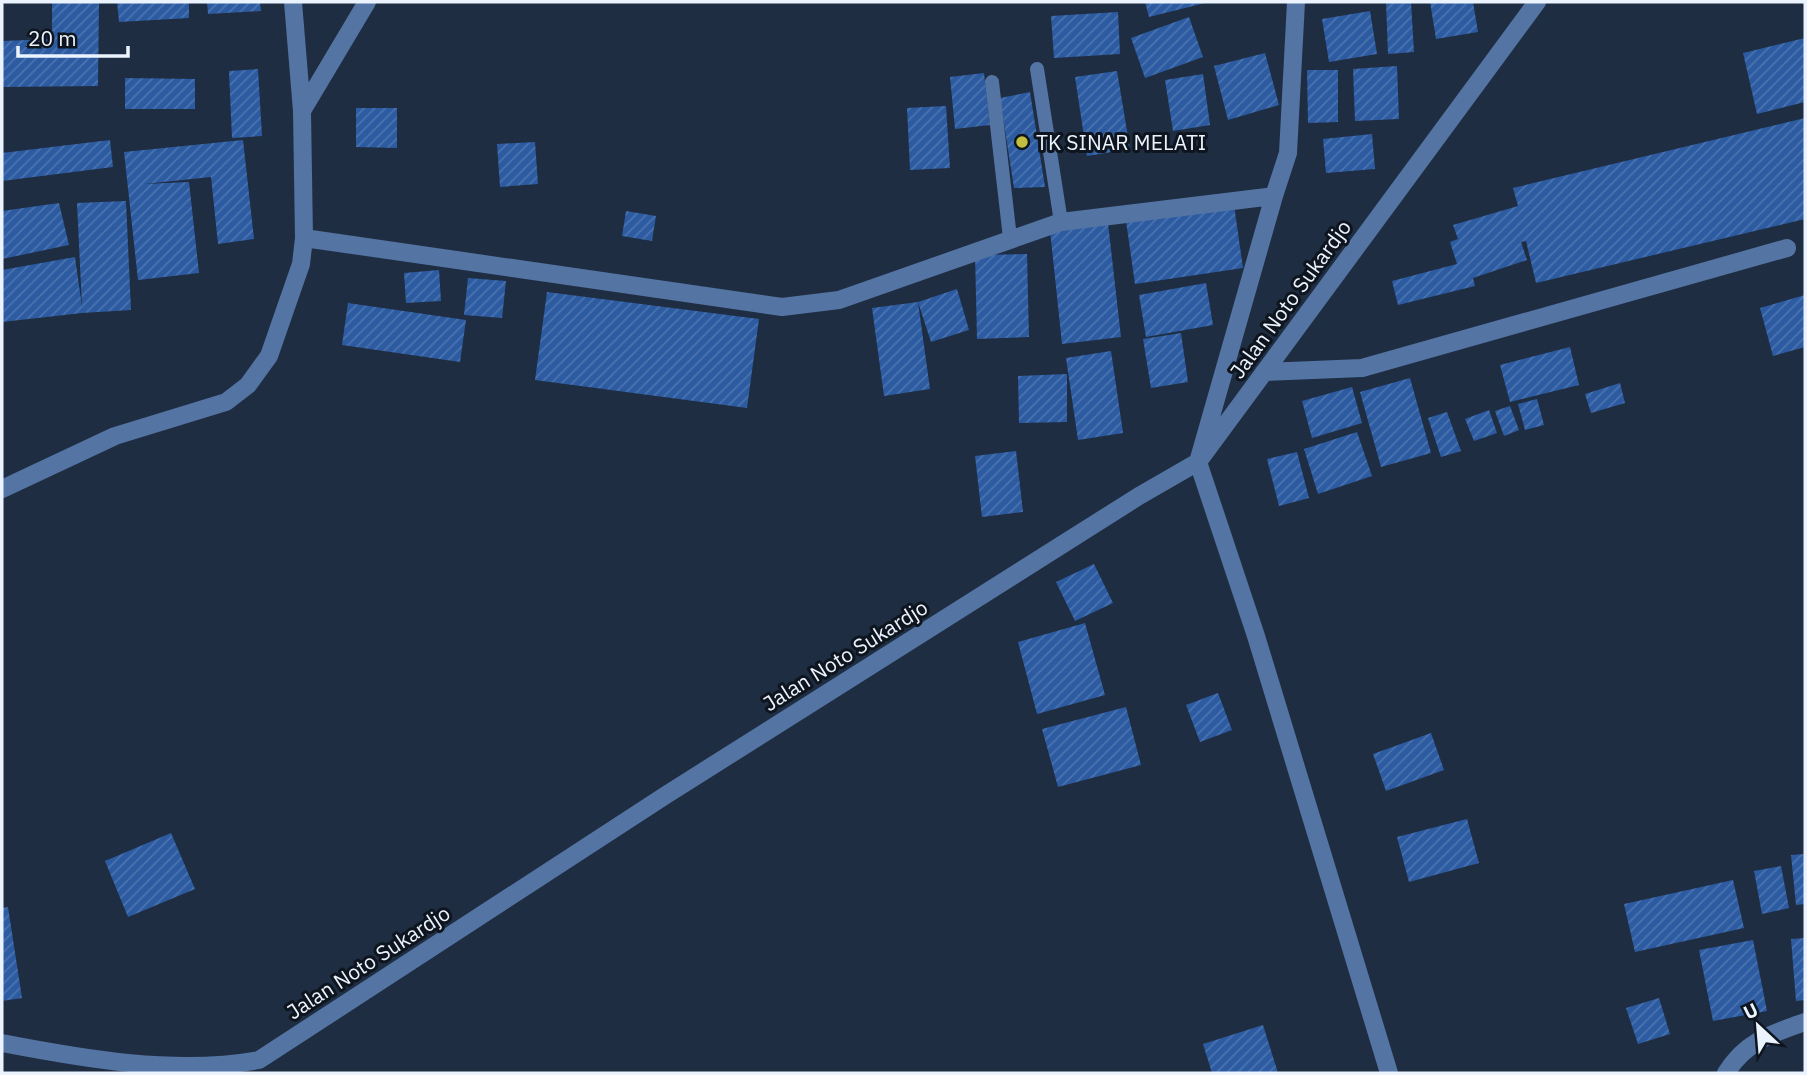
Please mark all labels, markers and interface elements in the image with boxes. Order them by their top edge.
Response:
scale bar [18,14,128,58]
text: 20 m [28,24,77,52]
place label: TK SINAR MELATI [1036,128,1206,156]
marker: TK SINAR MELATI [1014,134,1030,150]
street label: Jalan Noto Sukardjo [1223,214,1357,384]
street label: Jalan Noto Sukardjo [757,593,933,717]
street label: Jalan Noto Sukardjo [281,899,455,1025]
north arrow [1723,991,1793,1061]
text: U [1739,997,1762,1024]

